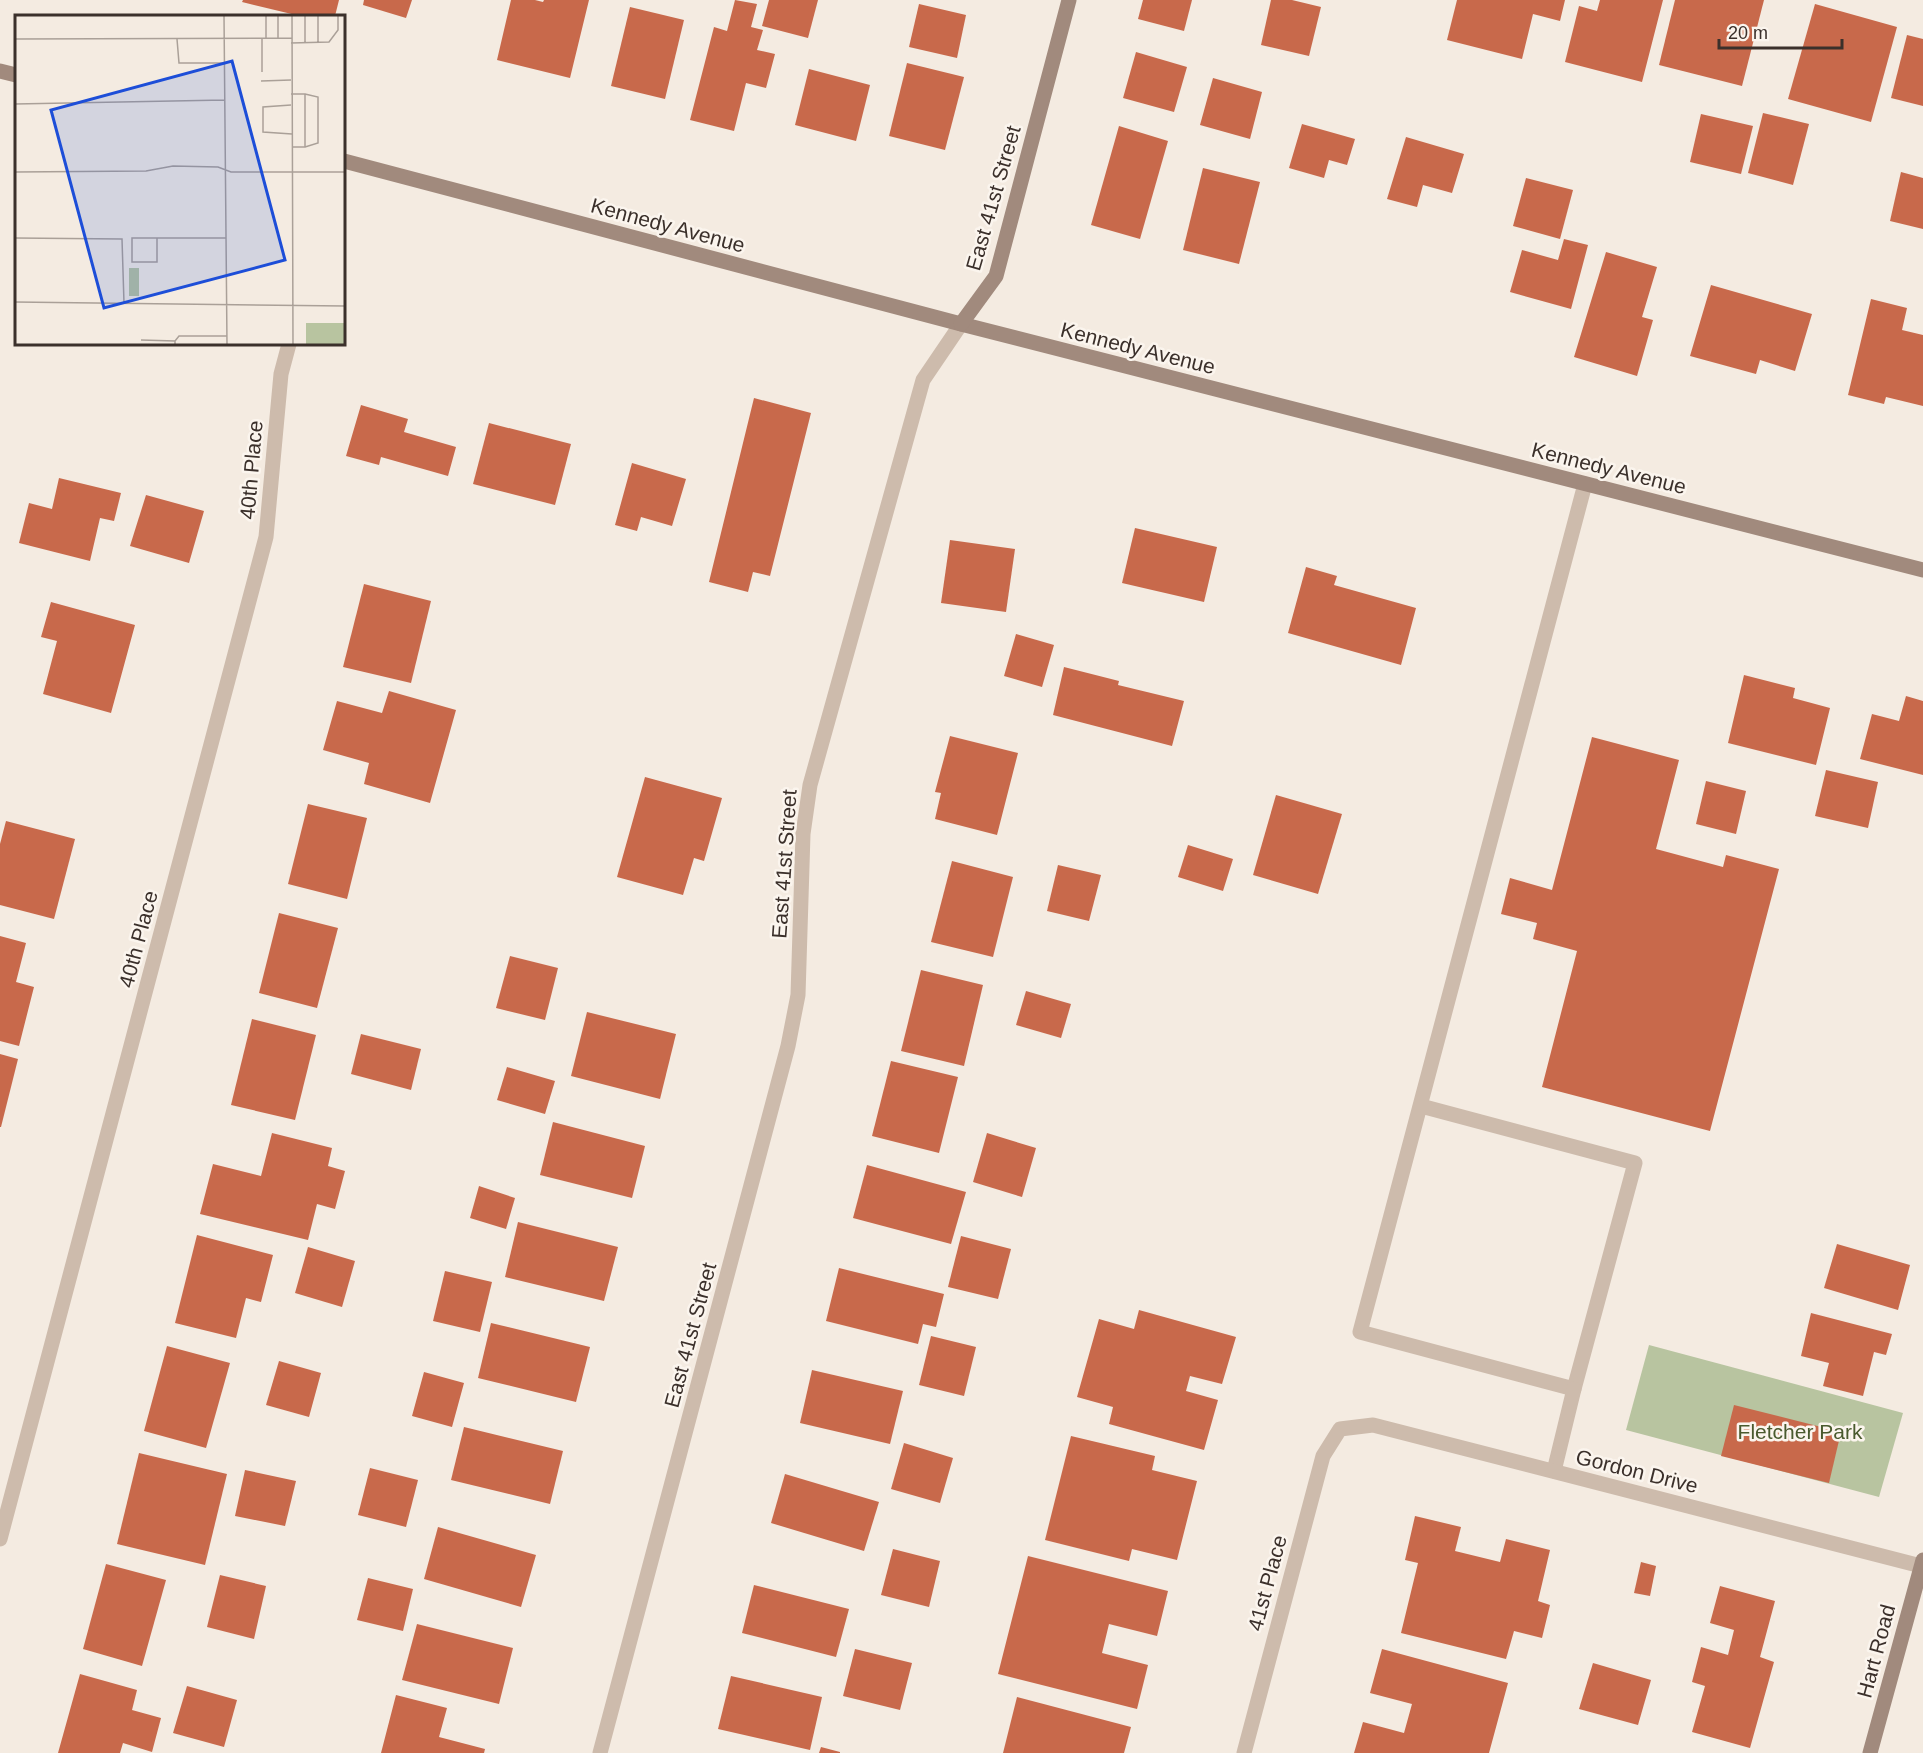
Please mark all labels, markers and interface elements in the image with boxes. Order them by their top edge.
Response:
scale bar [1719,12,1842,50]
inset map [15,15,345,345]
text: 20 m [1728,23,1768,43]
street label: East 41st Street [961,123,1025,273]
street label: Kennedy Avenue [589,193,747,257]
street label: Kennedy Avenue [1058,318,1218,378]
street label: 40th Place [235,420,267,520]
street label: Kennedy Avenue [1529,438,1689,498]
street label: East 41st Street [767,789,801,939]
street label: 40th Place [114,888,162,990]
street label: East 41st Street [660,1260,720,1410]
park label: Fletcher Park [1738,1420,1863,1443]
street label: Gordon Drive [1574,1445,1700,1497]
street label: 41st Place [1243,1533,1291,1633]
street label: Hart Road [1853,1602,1899,1700]

